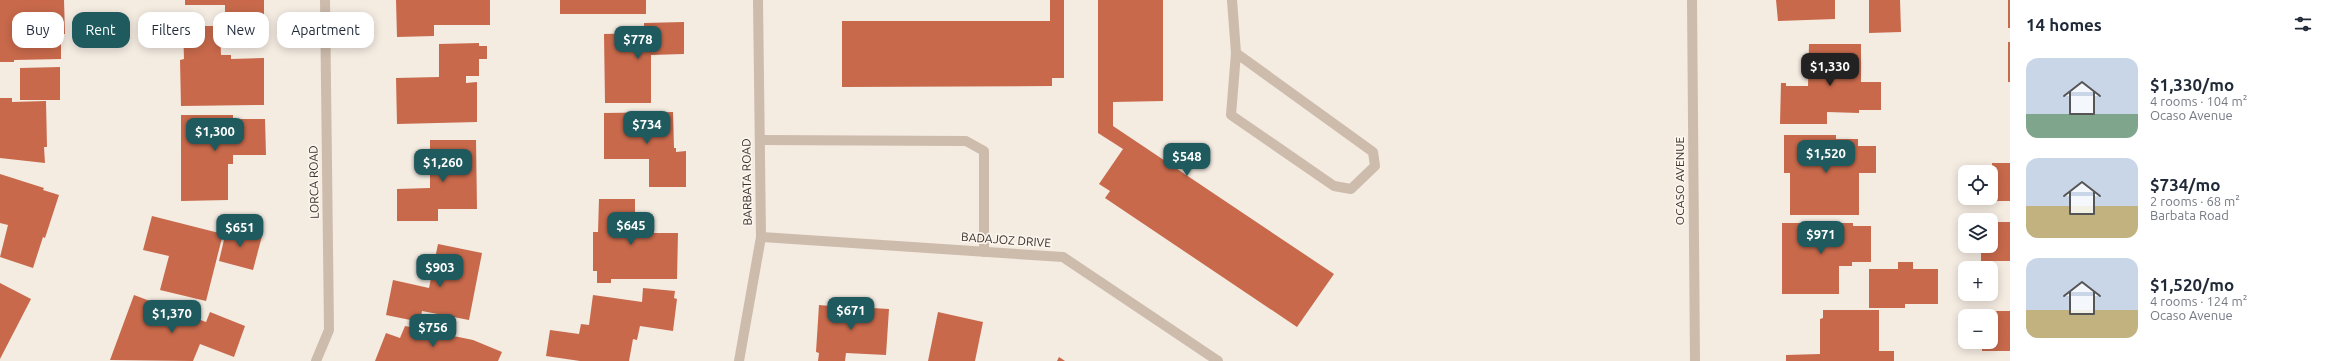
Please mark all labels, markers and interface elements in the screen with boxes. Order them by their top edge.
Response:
chip: Buy [12,12,64,48]
chip: Rent [72,12,130,48]
chip: Filters [138,12,205,48]
chip: New [213,12,269,48]
chip: Apartment [277,12,374,48]
icon: filters [2292,13,2314,35]
text: 14 homes [2026,15,2102,34]
pin: $778 [614,26,662,60]
text: $778 [623,32,653,46]
pin: $1,330 [1797,53,1863,87]
text: $1,330 [1810,59,1850,73]
icon: home [2058,74,2106,122]
text: $1,330/mo [2150,75,2234,94]
text: 4 rooms · 104 m² [2150,94,2247,108]
text: Ocaso Avenue [2150,108,2233,122]
pin: $734 [623,111,671,145]
text: $734 [632,117,662,131]
pin: $1,300 [182,118,248,152]
text: $1,300 [195,124,235,138]
street label: OCASO AVENUE [1673,137,1686,225]
street label: BARBATA ROAD [739,138,754,226]
pin: $1,520 [1793,140,1859,174]
pin: $548 [1163,143,1211,177]
street label: LORCA ROAD [306,145,321,219]
text: $1,520 [1806,146,1846,160]
pin: $1,260 [410,149,476,183]
text: $548 [1172,149,1202,163]
text: $1,260 [423,155,463,169]
map controls [1958,165,1998,349]
button: locate [1958,165,1998,205]
icon: home [2058,174,2106,222]
text: $734/mo [2150,175,2220,194]
text: 2 rooms · 68 m² [2150,194,2240,208]
text: Barbata Road [2150,208,2229,222]
pin: $645 [607,212,655,246]
button: layers [1958,213,1998,253]
pin: $651 [216,214,264,248]
text: $645 [616,218,646,232]
text: $651 [225,220,255,234]
pin: $971 [1797,221,1845,255]
text: $971 [1806,227,1836,241]
street label: BADAJOZ DRIVE [961,230,1052,249]
pin: $903 [416,254,464,288]
text: $903 [425,260,455,274]
button: + [1958,261,1998,301]
icon: home [2058,274,2106,322]
text: $1,520/mo [2150,275,2234,294]
text: 4 rooms · 124 m² [2150,294,2247,308]
pin: $671 [827,297,875,331]
pin: $1,370 [139,300,205,334]
text: $671 [836,303,866,317]
text: $1,370 [152,306,192,320]
text: Ocaso Avenue [2150,308,2233,322]
button: − [1958,309,1998,349]
pin: $756 [409,314,457,348]
text: $756 [418,320,448,334]

